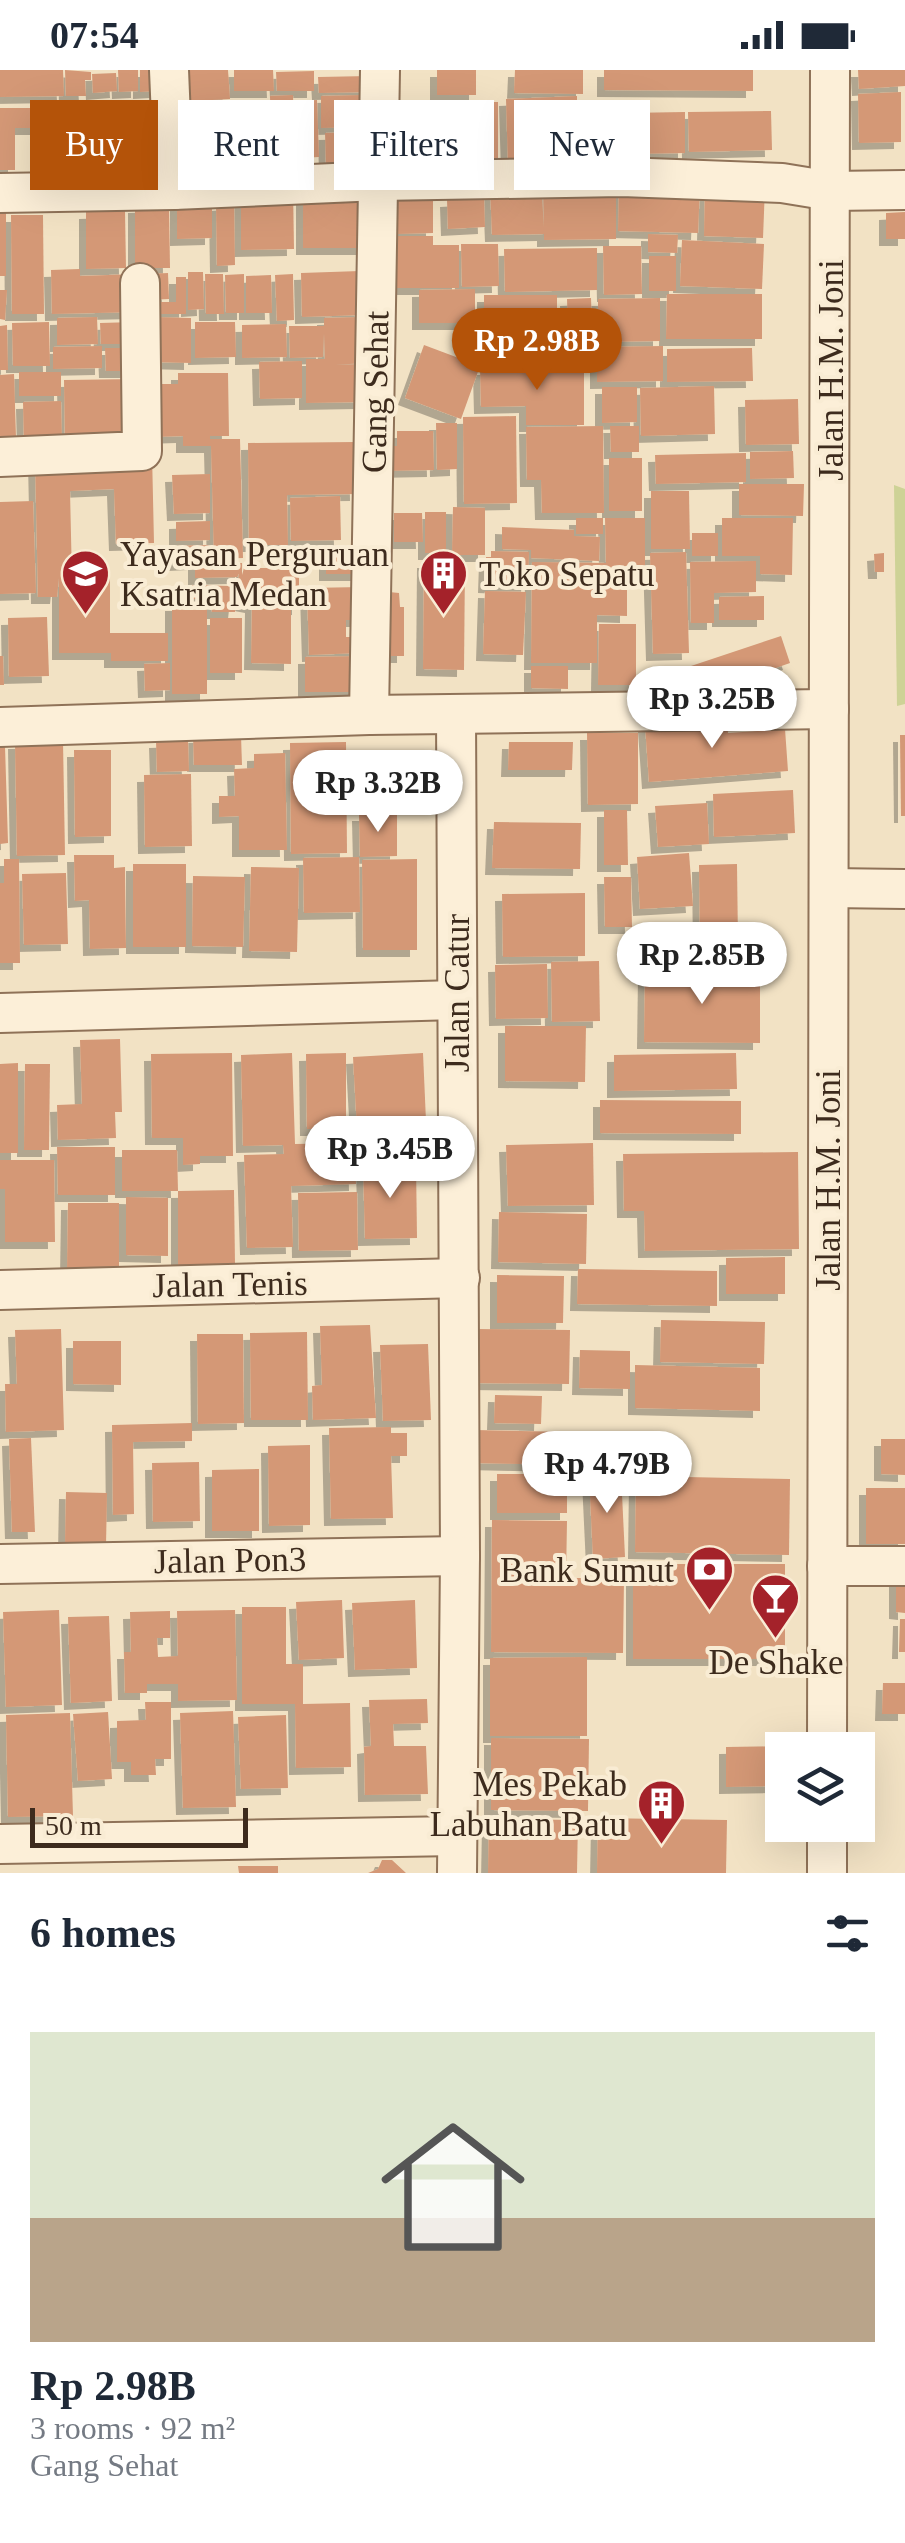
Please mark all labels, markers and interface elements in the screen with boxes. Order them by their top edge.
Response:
text: 07:54 [50,14,139,56]
chip: Buy [30,100,158,190]
chip: Rent [178,100,314,190]
chip: Filters [334,100,494,190]
chip: New [514,100,650,190]
street label: Jalan H.M. Joni [812,259,851,481]
pin: Rp 2.98B [434,308,640,393]
street label: Gang Sehat [355,310,396,474]
text: Rp 2.98B [474,322,600,358]
place label: Yayasan Perguruan Ksatria Medan [120,535,389,614]
school or university icon: Yayasan Perguruan Ksatria Medan [59,548,111,616]
building icon: Toko Sepatu [418,548,470,616]
place label: Toko Sepatu [479,555,654,594]
pin: Rp 3.25B [609,666,815,751]
text: Rp 3.25B [649,680,775,716]
pin: Rp 3.32B [275,750,481,835]
text: Rp 3.32B [315,764,441,800]
street label: Jalan Catur [438,913,477,1072]
pin: Rp 2.85B [599,922,805,1007]
text: Rp 2.85B [639,936,765,972]
street label: Jalan H.M. Joni [809,1069,848,1291]
pin: Rp 3.45B [287,1116,493,1201]
text: Rp 3.45B [327,1130,453,1166]
street label: Jalan Tenis [152,1264,308,1305]
pin: Rp 4.79B [504,1431,710,1516]
text: Rp 4.79B [544,1445,670,1481]
street label: Jalan Pon3 [153,1540,307,1581]
bank icon: Bank Sumut [683,1544,735,1612]
place label: Bank Sumut [500,1551,674,1590]
bar icon: De Shake [750,1572,802,1640]
place label: De Shake [708,1643,844,1682]
map controls [765,1732,875,1842]
button: layers [765,1732,875,1842]
place label: Mes Pekab Labuhan Batu [430,1765,627,1844]
building icon: Mes Pekab Labuhan Batu [636,1778,688,1846]
scale bar [30,1803,248,1848]
text: 50 m [45,1810,102,1841]
icon: filters [820,1906,875,1961]
text: 6 homes [30,1910,176,1956]
icon: home [363,2097,543,2277]
text: Rp 2.98B [30,2363,196,2409]
text: 3 rooms · 92 m² [30,2410,235,2446]
text: Gang Sehat [30,2447,178,2483]

